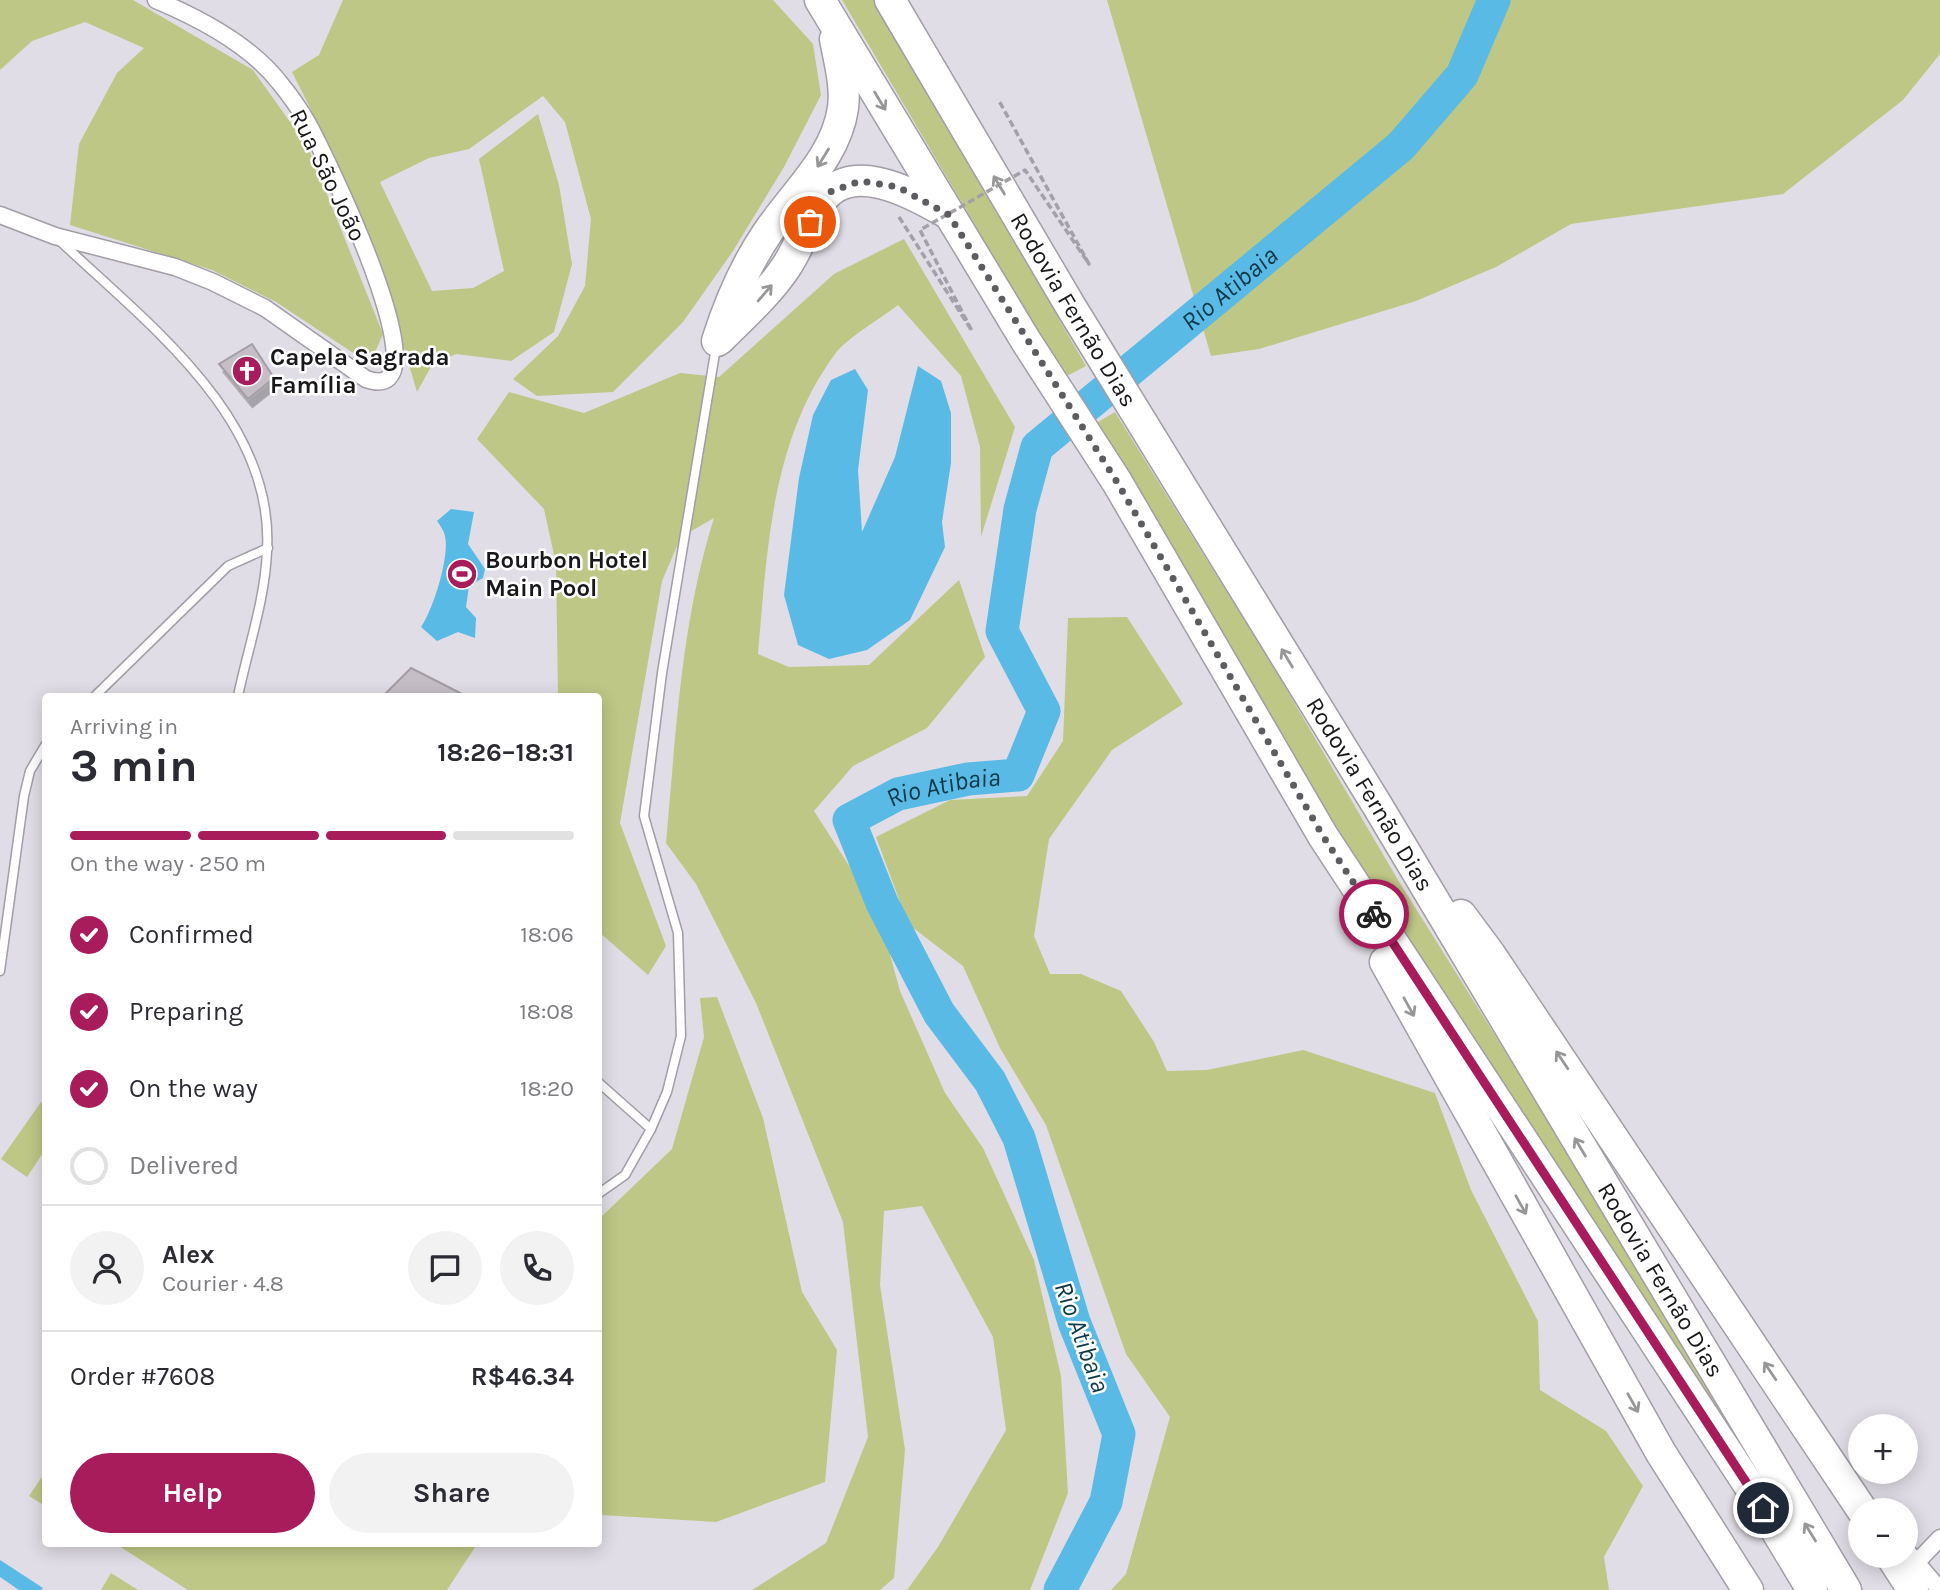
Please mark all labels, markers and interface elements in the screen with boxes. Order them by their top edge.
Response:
one-way arrow [874,90,888,110]
street label: Rua São João [284,104,372,246]
one-way arrow [815,147,829,167]
one-way arrow [992,176,1006,196]
pin [780,192,840,252]
icon: bag [791,203,829,241]
street label: Rodovia Fernão Dias [1004,208,1143,412]
water label: Rio Atibaia [1175,239,1284,337]
one-way arrow [757,284,773,302]
place label: Capela Sagrada Família [270,343,450,399]
church icon: Capela Sagrada Família [230,354,264,388]
place label: Bourbon Hotel Main Pool [485,546,648,602]
sports icon: Bourbon Hotel Main Pool [445,557,479,591]
one-way arrow [1279,648,1293,668]
street label: Rodovia Fernão Dias [1300,692,1439,896]
text: Arriving in [70,713,178,740]
text: 18:26–18:31 [437,737,574,768]
text: 3 min [70,739,198,793]
water label: Rio Atibaia [880,761,1002,813]
text: On the way · 250 m [70,850,266,877]
courier [1339,879,1409,949]
icon: bike [1355,895,1393,933]
icon: check [70,916,108,954]
text: Confirmed [129,919,254,950]
text: 18:06 [520,921,574,948]
icon: check [70,993,108,1031]
text: Preparing [129,996,243,1027]
one-way arrow [1402,996,1416,1016]
text: 18:08 [519,998,574,1025]
one-way arrow [1554,1051,1569,1070]
icon: check [70,1070,108,1108]
text: On the way [129,1073,258,1104]
text: 18:20 [520,1075,574,1102]
one-way arrow [1573,1138,1587,1158]
text: Delivered [129,1150,239,1181]
street label: Rodovia Fernão Dias [1592,1178,1730,1382]
one-way arrow [1514,1194,1528,1214]
button: person [70,1231,144,1305]
button: chat [408,1231,482,1305]
button: phone [500,1231,574,1305]
text: Alex [162,1239,214,1270]
text: Courier · 4.8 [162,1270,284,1297]
water label: Rio Atibaia [1048,1277,1116,1397]
text: Order #7608 [70,1361,215,1392]
text: R$46.34 [471,1361,574,1392]
one-way arrow [1763,1362,1777,1382]
one-way arrow [1626,1392,1640,1412]
map controls [1848,1414,1918,1568]
button: + [1848,1414,1918,1484]
button: Help [70,1453,315,1533]
button: Share [329,1453,574,1533]
pin [1733,1478,1793,1538]
icon: home [1744,1489,1782,1527]
button: − [1848,1498,1918,1568]
one-way arrow [1802,1522,1816,1542]

